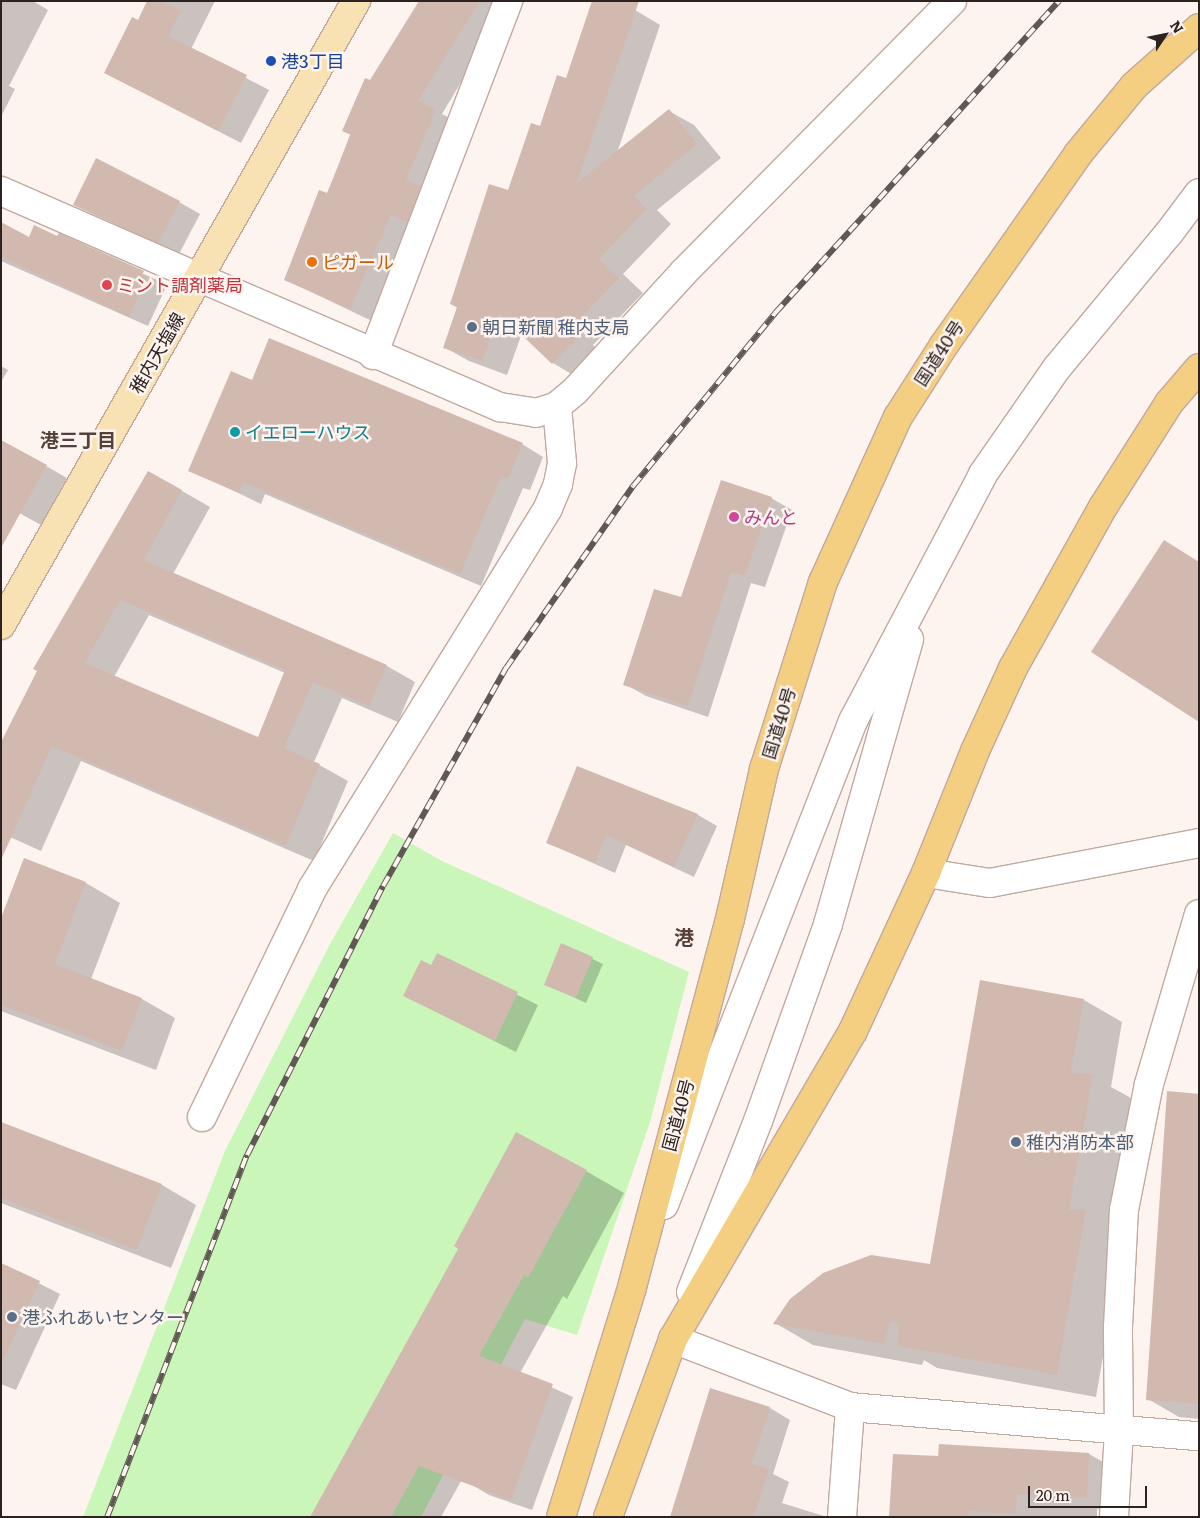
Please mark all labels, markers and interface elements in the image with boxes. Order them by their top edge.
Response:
north arrow [1140,10,1190,60]
text: N [1166,16,1189,37]
place label: 港3丁目 [281,50,345,72]
marker: 港3丁目 [265,55,277,67]
place label: ピガール [322,251,394,273]
marker: ピガール [306,256,318,268]
place label: ミント調剤薬局 [117,274,243,296]
marker: ミント調剤薬局 [101,279,113,291]
street label: 稚内天塩線 [125,309,189,397]
place label: 朝日新聞 稚内支局 [482,316,630,338]
street label: 国道40号 [910,316,968,390]
marker: 朝日新聞 稚内支局 [466,321,478,333]
place label: イエローハウス [245,421,371,443]
marker: イエローハウス [229,426,241,438]
district label: 港三丁目 [40,429,116,451]
place label: みんと [744,506,798,528]
marker: みんと [728,511,740,523]
street label: 国道40号 [758,684,800,762]
district label: 港 [674,924,694,948]
street label: 国道40号 [658,1076,698,1154]
place label: 稚内消防本部 [1026,1131,1134,1153]
marker: 稚内消防本部 [1010,1136,1022,1148]
place label: 港ふれあいセンター [22,1306,184,1328]
marker: 港ふれあいセンター [6,1311,18,1323]
scale bar [1030,1476,1149,1508]
text: 20 m [1036,1483,1070,1506]

